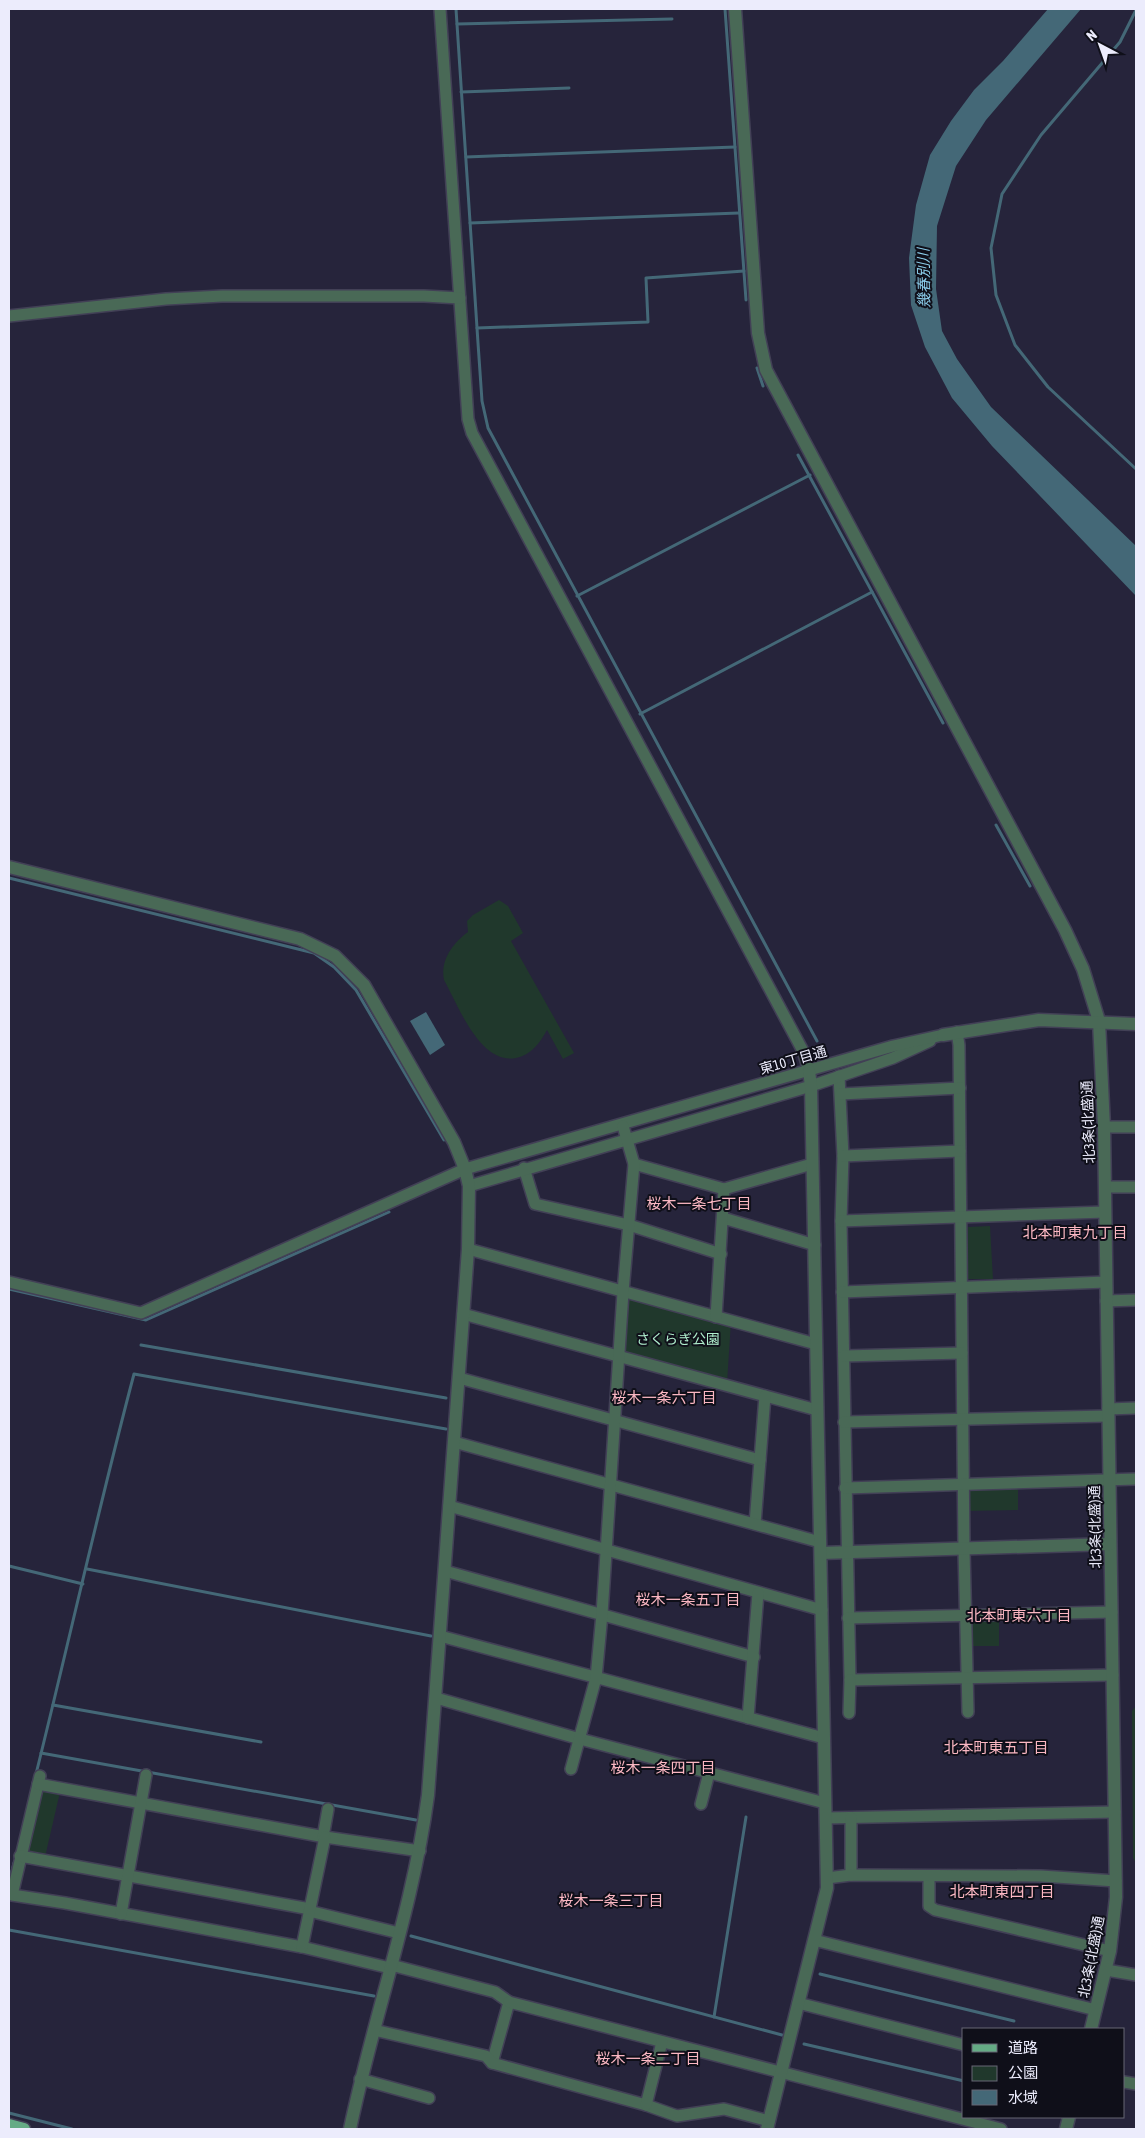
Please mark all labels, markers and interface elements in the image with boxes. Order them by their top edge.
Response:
north arrow [1075,20,1125,70]
text: N [1083,26,1100,44]
water label: 幾春別川 [914,246,933,308]
street label: 東10丁目通 [758,1043,828,1077]
street label: 北3条(北盛)通 [1079,1080,1097,1164]
district label: 桜木一条七丁目 [646,1195,752,1212]
district label: 北本町東九丁目 [1022,1224,1128,1241]
park label: さくらぎ公園 [636,1331,720,1347]
district label: 桜木一条六丁目 [611,1389,717,1406]
street label: 北3条(北盛)通 [1086,1485,1104,1569]
district label: 桜木一条五丁目 [635,1591,741,1608]
district label: 北本町東六丁目 [966,1607,1072,1624]
district label: 北本町東五丁目 [943,1739,1049,1756]
district label: 桜木一条四丁目 [610,1759,716,1776]
district label: 北本町東四丁目 [949,1883,1055,1900]
district label: 桜木一条三丁目 [558,1892,664,1909]
street label: 北3条(北盛)通 [1075,1915,1107,1999]
legend [962,2028,1125,2118]
text: 道路 [1008,2039,1038,2056]
district label: 桜木一条二丁目 [595,2050,701,2067]
text: 公園 [1008,2064,1038,2081]
text: 水域 [1008,2089,1038,2106]

